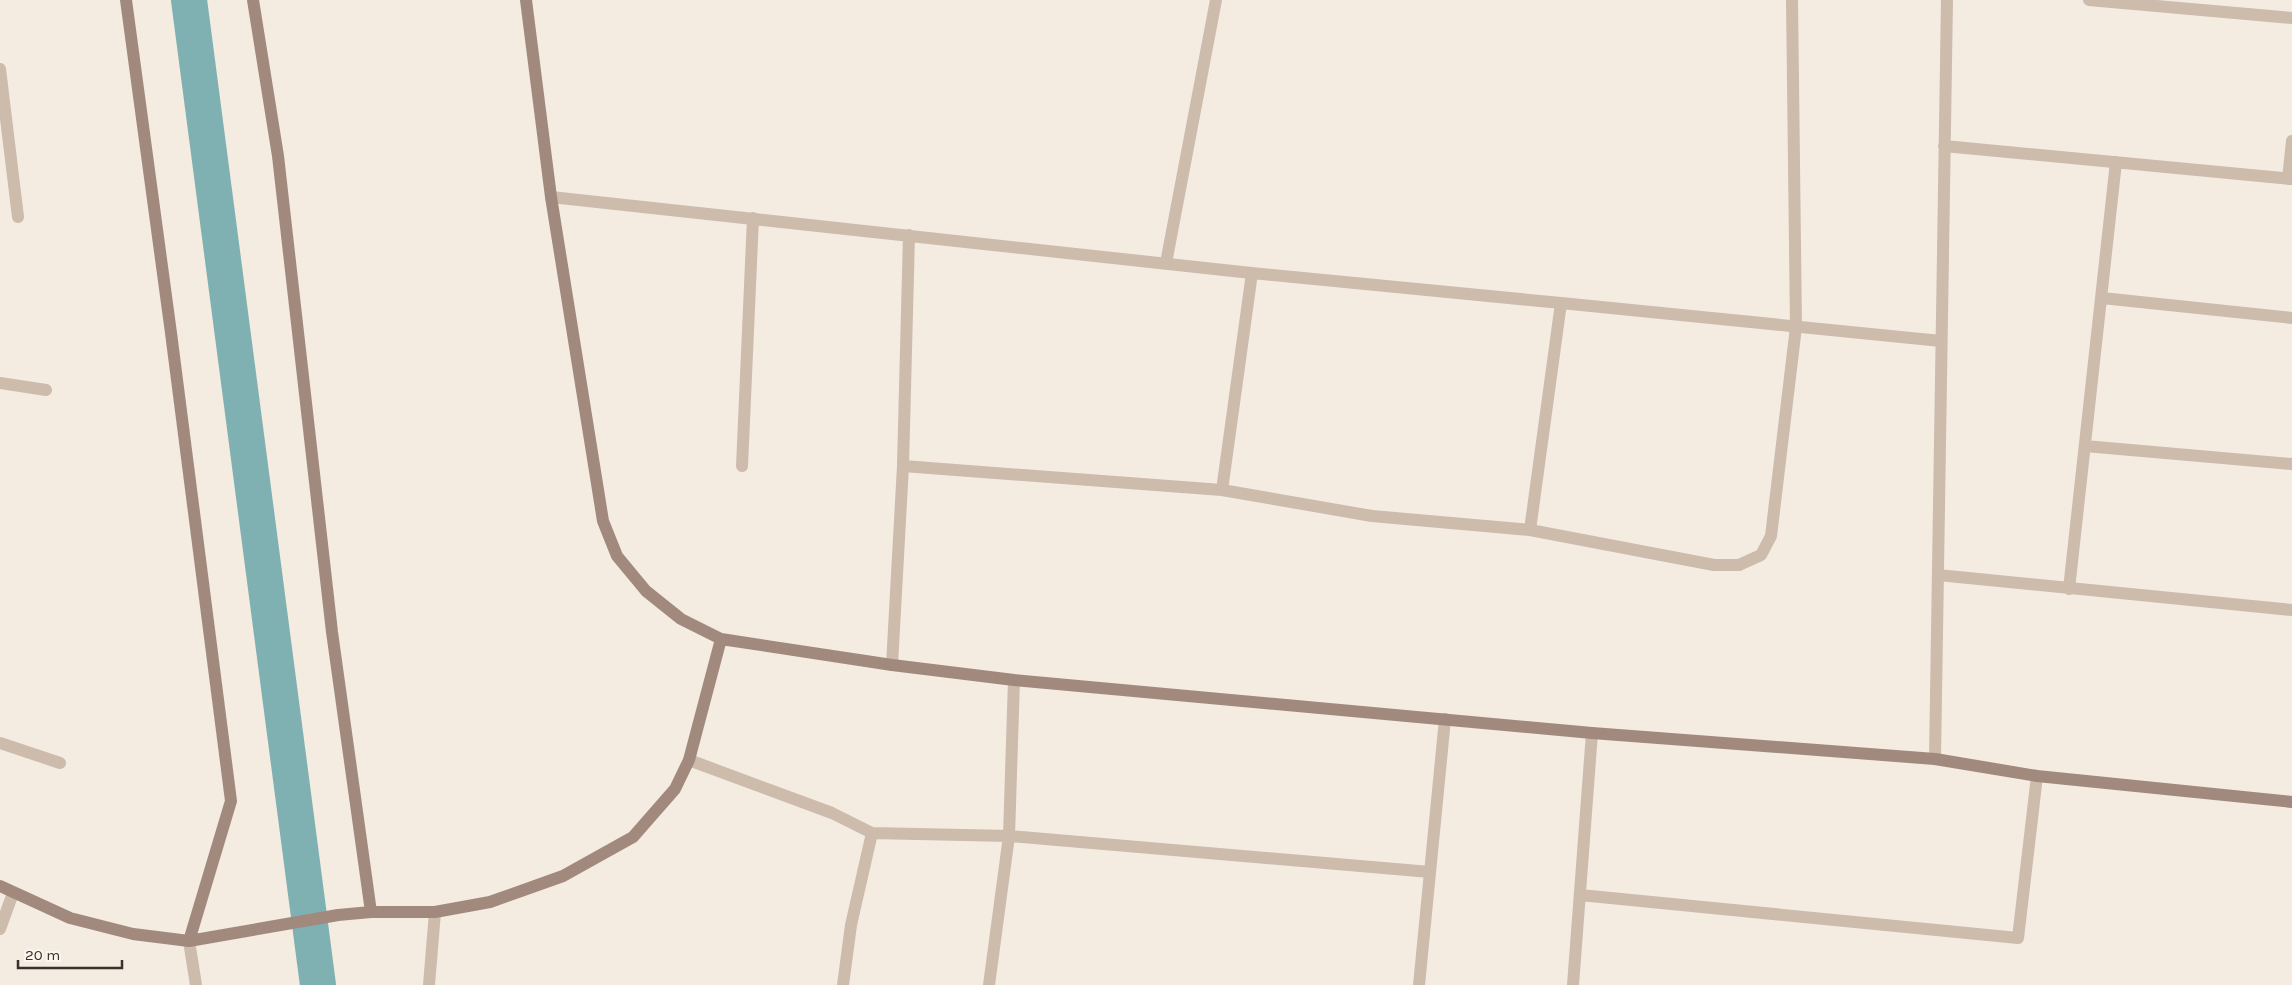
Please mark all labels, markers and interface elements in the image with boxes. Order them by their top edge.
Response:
scale bar [18,938,121,970]
text: 20 m [25,946,60,964]

